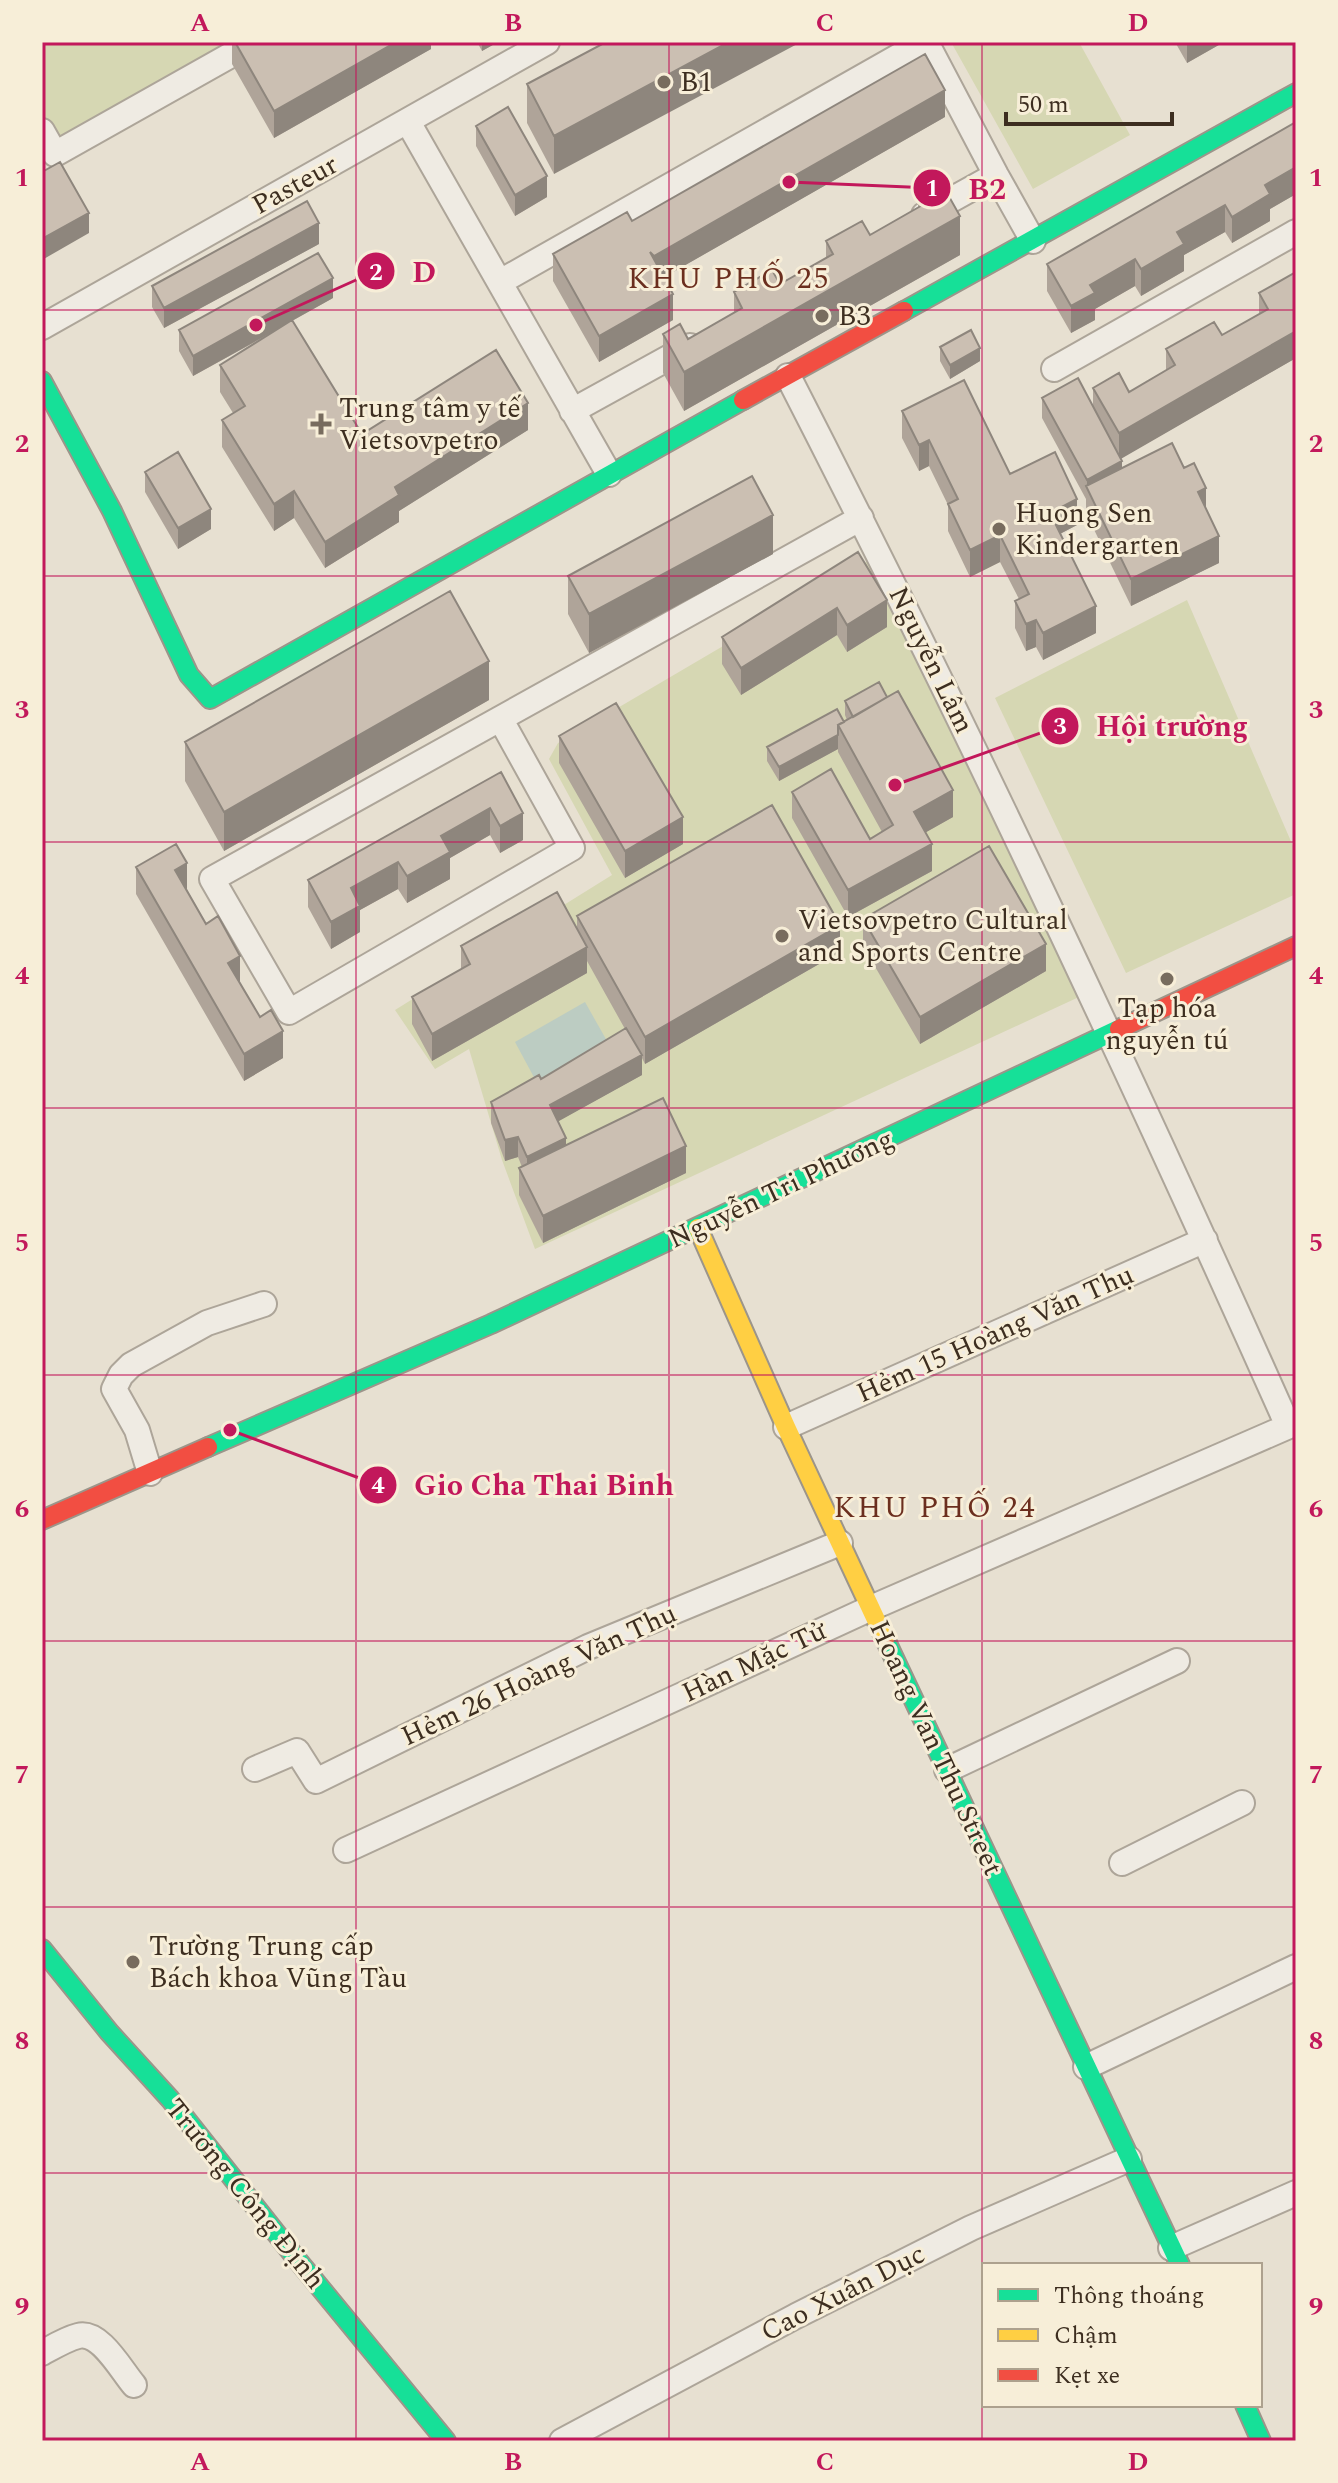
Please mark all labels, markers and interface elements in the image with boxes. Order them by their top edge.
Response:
text: A [190,3,210,43]
text: B [504,3,522,43]
text: C [816,3,834,43]
text: D [1128,3,1148,43]
place label: B1 [680,61,712,104]
marker: B1 [655,73,673,91]
scale bar [1006,76,1172,126]
text: 50 m [1018,87,1069,123]
street label: Pasteur [244,144,346,226]
text: 1 [15,158,29,198]
text: 1 [1309,158,1323,198]
callout: B2 [912,161,1022,215]
text: B2 [968,167,1006,213]
text: 1 [925,171,939,207]
callout: D [356,244,452,298]
text: D [412,250,436,296]
text: 2 [369,255,383,291]
district label: KHU PHỐ 25 [628,256,830,302]
place label: B3 [838,295,870,338]
marker: B3 [813,307,831,325]
place label: Trung tâm y tế Vietsovpetro [339,387,521,462]
marker: Trung tâm y tế Vietsovpetro [310,413,332,435]
text: 2 [15,424,29,464]
text: 2 [1309,424,1323,464]
place label: Huong Sen Kindergarten [1015,492,1180,567]
marker: Huong Sen Kindergarten [990,520,1008,538]
street label: Nguyễn Lâm [877,579,985,741]
text: 3 [15,690,29,730]
text: 3 [1309,690,1323,730]
callout: Hội trường [1040,699,1264,753]
text: Hội trường [1096,704,1248,750]
text: 3 [1053,709,1067,745]
place label: Vietsovpetro Cultural and Sports Centre [798,899,1068,974]
marker: Vietsovpetro Cultural and Sports Centre [773,927,791,945]
text: 4 [15,956,30,996]
text: 4 [1309,956,1324,996]
marker: Tạp hóa nguyễn tú [1158,970,1176,988]
place label: Tạp hóa nguyễn tú [1105,987,1229,1062]
street label: Nguyễn Tri Phương [661,1118,901,1260]
text: 5 [15,1223,29,1263]
text: 5 [1309,1223,1323,1263]
street label: Hẻm 15 Hoàng Văn Thụ [849,1253,1141,1415]
callout: Gio Cha Thai Binh [358,1458,690,1512]
text: Gio Cha Thai Binh [414,1463,674,1509]
text: 4 [371,1468,385,1504]
district label: KHU PHỐ 24 [834,1485,1036,1531]
text: 6 [15,1489,29,1529]
text: 6 [1309,1489,1323,1529]
street label: Hẻm 26 Hoàng Văn Thụ [394,1592,684,1758]
street label: Hàn Mặc Tử [675,1609,834,1714]
street label: Hoang Van Thu Street [858,1613,1014,1883]
text: 7 [15,1755,29,1795]
text: 7 [1309,1755,1323,1795]
place label: Trường Trung cấp Bách khoa Vũng Tàu [149,1925,407,2000]
marker: Trường Trung cấp Bách khoa Vũng Tàu [124,1953,142,1971]
text: 8 [15,2021,29,2061]
text: 8 [1309,2021,1323,2061]
street label: Trương Công Định [154,2089,336,2299]
street label: Cao Xuân Dục [753,2233,933,2353]
legend [982,2263,1262,2407]
text: Thông thoáng [1054,2278,1204,2314]
text: 9 [15,2287,29,2327]
text: 9 [1309,2287,1323,2327]
text: Chậm [1054,2318,1118,2354]
text: Kẹt xe [1054,2358,1120,2394]
text: A [190,2442,210,2482]
text: B [504,2442,522,2482]
text: C [816,2442,834,2482]
text: D [1128,2442,1148,2482]

